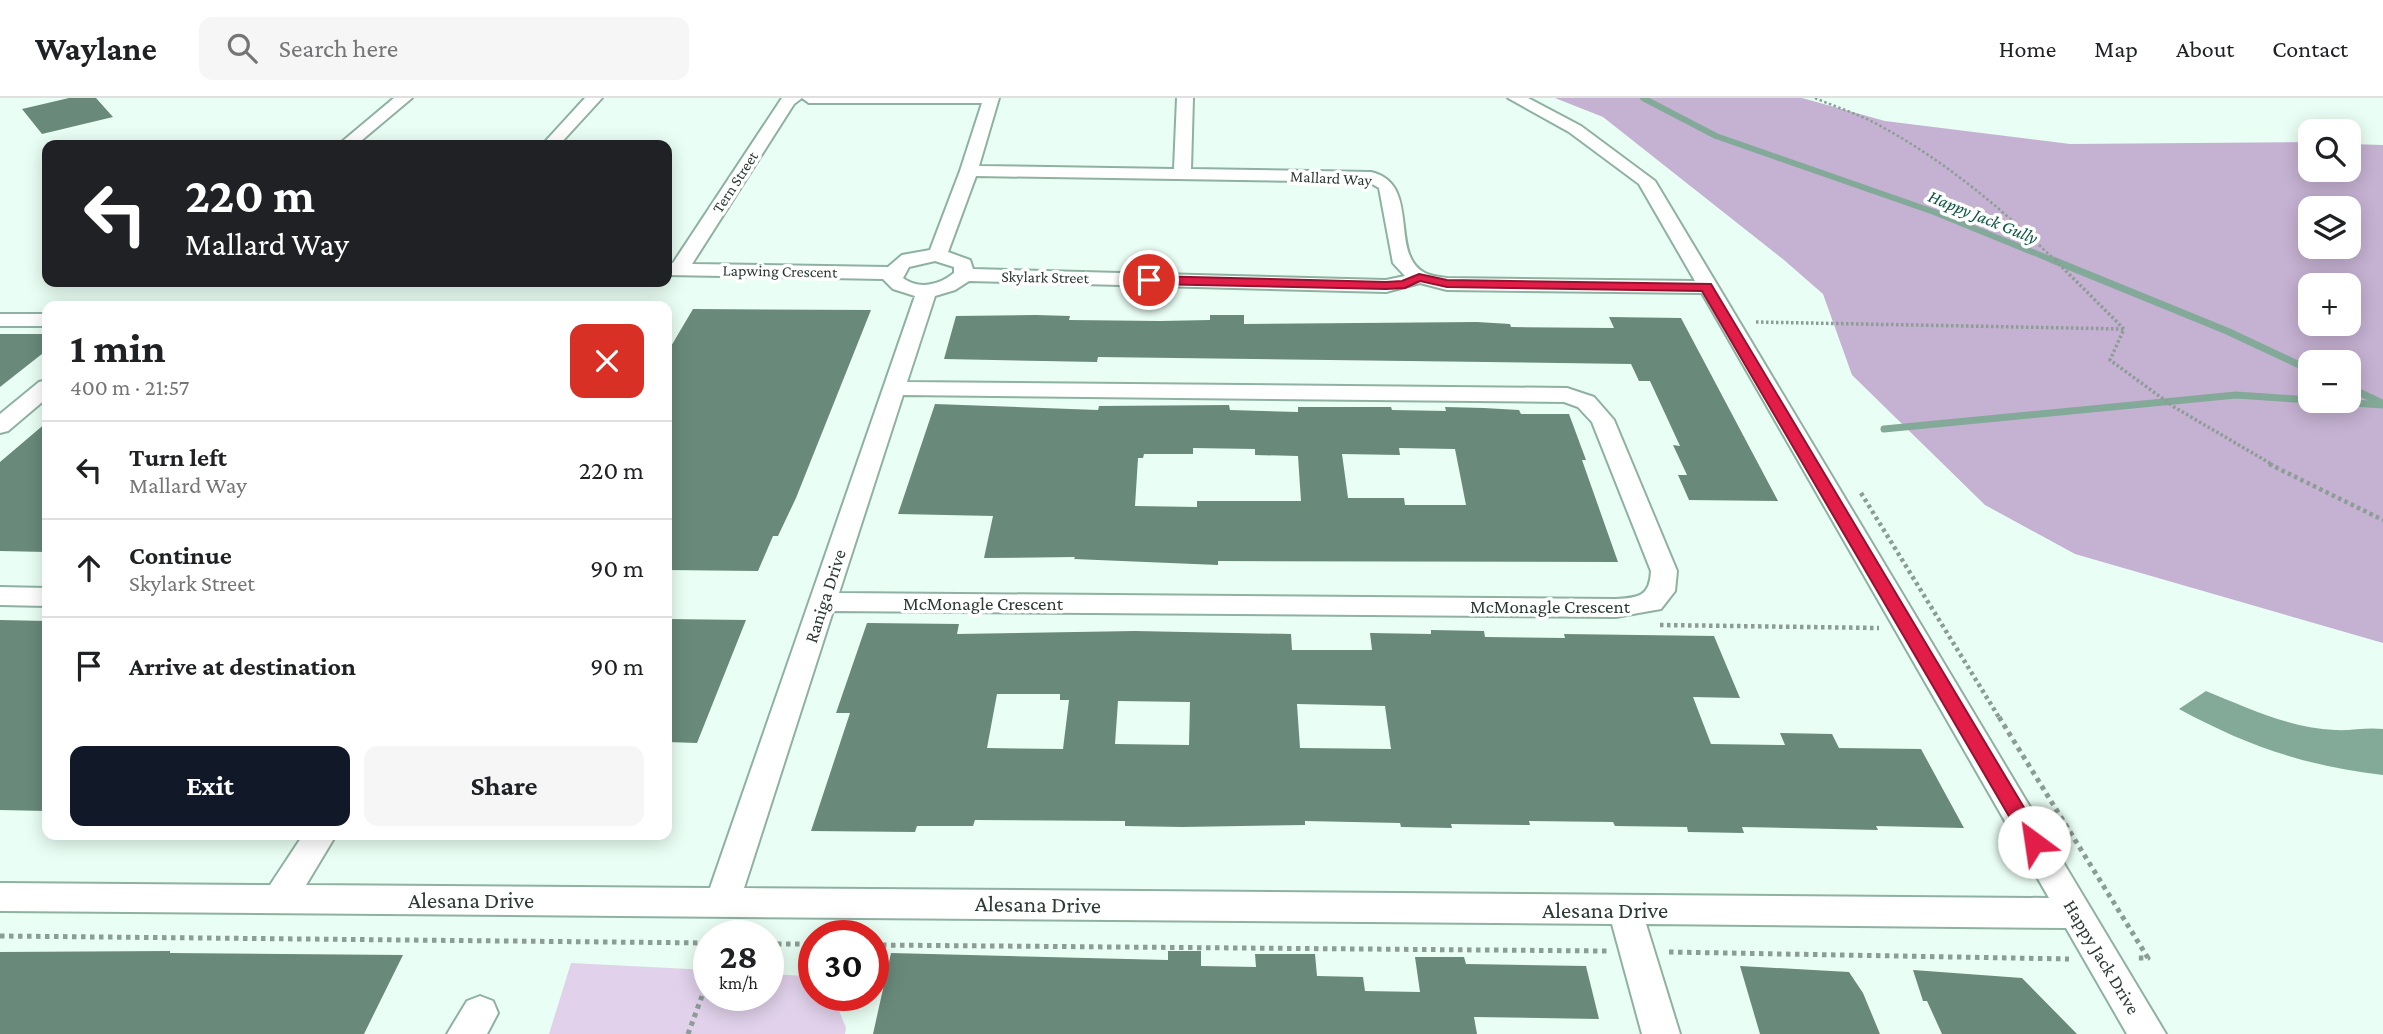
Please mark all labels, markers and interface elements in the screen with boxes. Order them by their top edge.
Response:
search box [199,17,689,80]
icon: search [223,29,261,67]
text: Waylane [35,30,157,67]
text: Search here [279,34,398,63]
text: Home [1999,35,2056,62]
text: Map [2094,35,2138,62]
text: About [2176,35,2234,62]
text: Contact [2272,35,2348,62]
map controls [2298,119,2361,413]
button: search [2298,119,2361,182]
street label: Tern Street [709,147,762,216]
street label: Mallard Way [1290,167,1373,190]
icon: left [70,168,161,259]
text: 220 m [185,168,315,223]
water label: Happy Jack Gully [1925,186,2041,248]
button: layers [2298,196,2361,259]
text: Mallard Way [185,226,349,262]
pin [1119,250,1179,310]
icon: arrive [1130,261,1168,299]
street label: Lapwing Crescent [723,262,838,282]
street label: Skylark Street [1001,268,1090,287]
button: + [2298,273,2361,336]
text: 1 min [70,324,166,371]
button: close [570,324,644,398]
button: − [2298,350,2361,413]
text: 400 m · 21:57 [70,374,189,400]
text: Turn left [129,443,227,472]
icon: left [70,451,108,489]
text: 220 m [579,456,644,485]
text: Mallard Way [129,472,247,498]
text: Continue [129,541,232,570]
street label: Raniga Drive [800,547,850,645]
icon: ahead [70,549,108,587]
text: 90 m [590,554,644,583]
text: Skylark Street [129,570,255,596]
street label: McMonagle Crescent [903,593,1064,614]
street label: McMonagle Crescent [1470,596,1631,617]
icon: arrive [70,647,108,685]
text: Arrive at destination [129,652,356,681]
text: 90 m [590,652,644,681]
button: Exit [70,746,350,826]
button: Share [364,746,644,826]
position arrow [1997,805,2071,879]
street label: Alesana Drive [408,887,534,913]
street label: Alesana Drive [975,890,1101,918]
street label: Happy Jack Drive [2060,896,2144,1018]
street label: Alesana Drive [1542,897,1668,923]
speed limit sign: 30 [798,920,889,1011]
text: 28 [719,937,758,976]
text: km/h [719,973,758,993]

